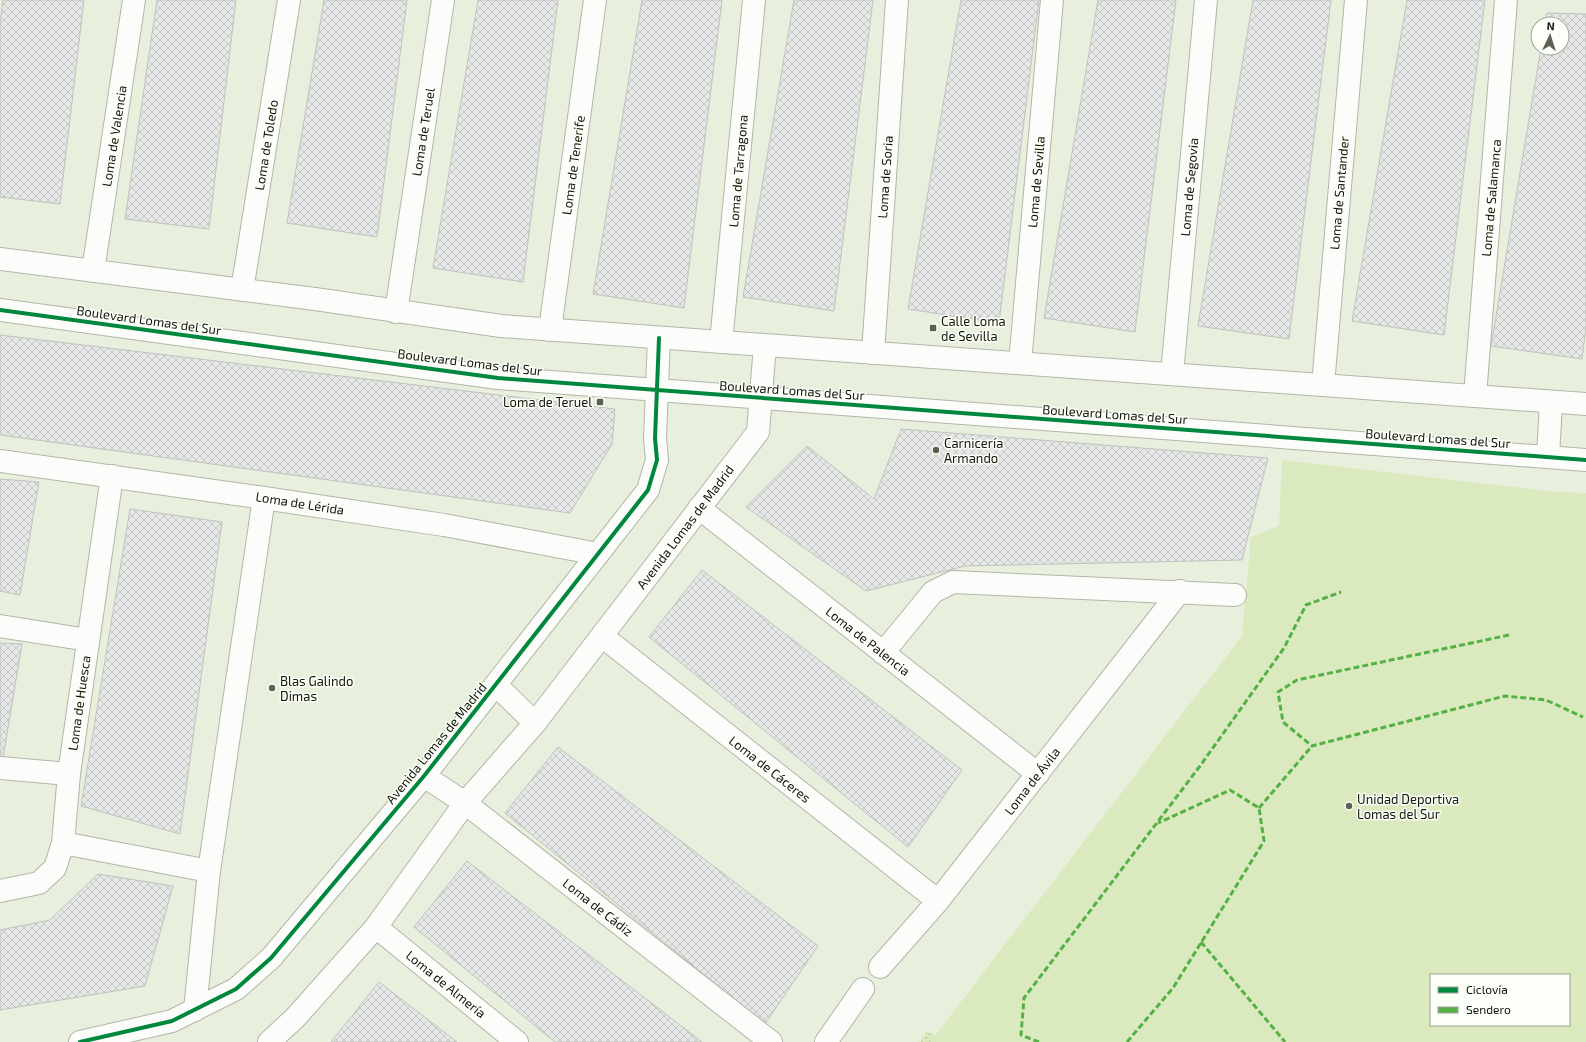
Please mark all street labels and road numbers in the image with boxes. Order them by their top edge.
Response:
street label: Loma de Valencia [98,84,130,188]
street label: Loma de Teruel [408,87,438,177]
street label: Loma de Toledo [251,98,281,192]
street label: Loma de Tenerife [558,114,588,216]
street label: Loma de Tarragona [725,114,751,228]
street label: Loma de Soria [874,135,896,219]
street label: Loma de Sevilla [1024,135,1048,229]
street label: Loma de Santander [1326,135,1352,251]
street label: Loma de Segovia [1177,137,1201,237]
street label: Loma de Salamanca [1478,139,1504,257]
street label: Boulevard Lomas del Sur [76,302,222,338]
street label: Boulevard Lomas del Sur [397,345,543,379]
street label: Boulevard Lomas del Sur [719,377,865,403]
street label: Boulevard Lomas del Sur [1042,401,1188,427]
street label: Boulevard Lomas del Sur [1365,425,1511,451]
street label: Avenida Lomas de Madrid [633,462,737,592]
street label: Loma de Lérida [255,488,345,518]
street label: Loma de Palencia [823,603,913,679]
street label: Loma de Huesca [64,654,94,752]
street label: Avenida Lomas de Madrid [382,679,490,807]
street label: Loma de Cáceres [726,732,814,806]
street label: Loma de Ávila [1000,743,1063,818]
street label: Loma de Cádiz [560,875,636,939]
street label: Loma de Almería [403,947,489,1021]

